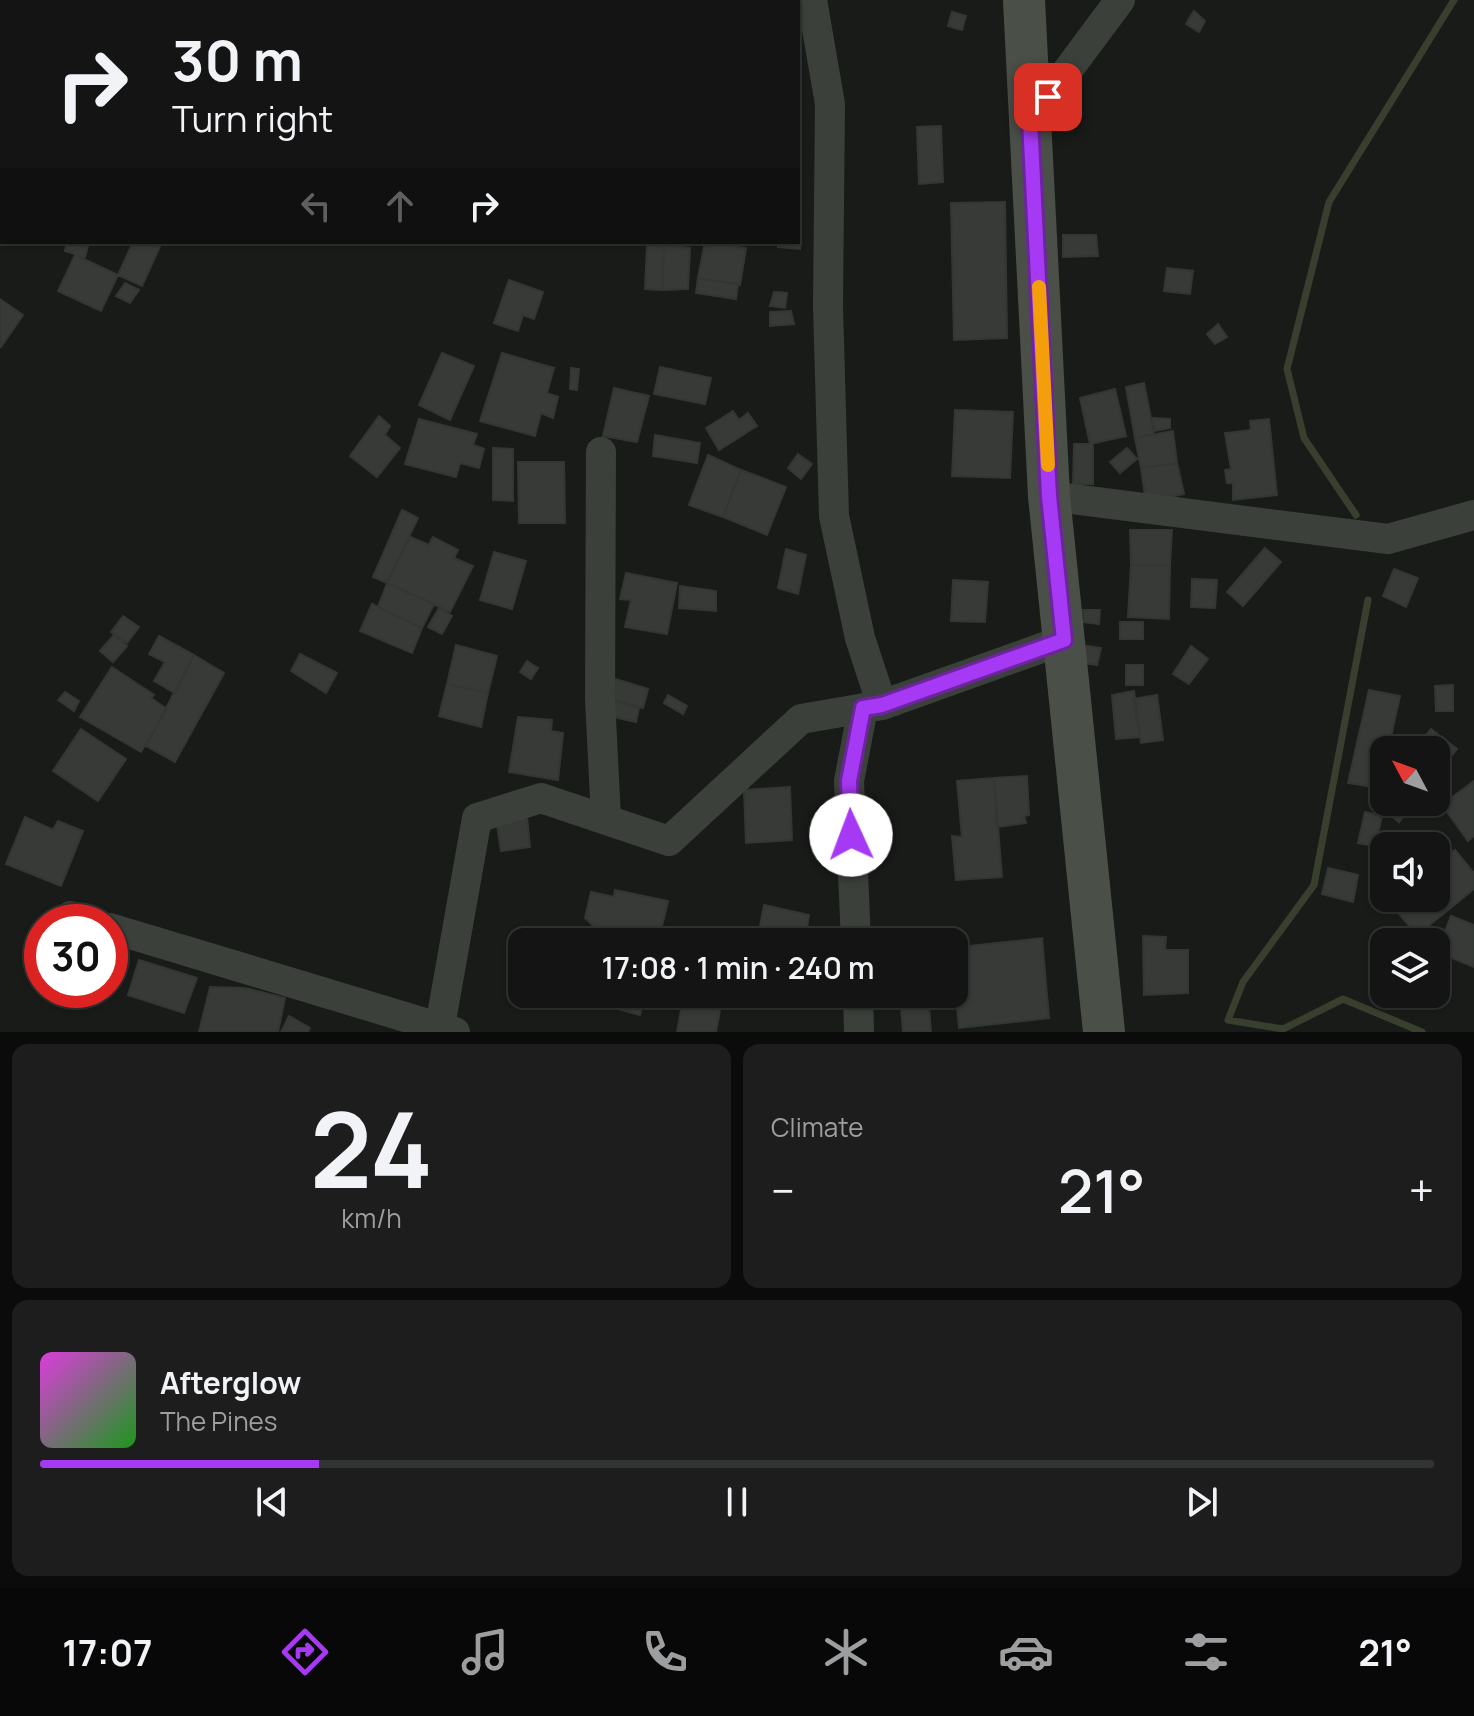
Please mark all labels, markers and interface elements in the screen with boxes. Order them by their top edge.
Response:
text: 30 m [172,21,303,98]
icon: right [40,32,144,136]
pin [1014,63,1082,131]
icon: arrive [1026,75,1070,119]
text: Turn right [172,94,333,143]
icon: left [294,184,338,228]
icon: ahead [378,184,422,228]
icon: right [462,184,506,228]
north arrow [1370,736,1450,816]
map controls [1370,736,1450,1008]
position arrow [809,793,893,877]
button: sound [1370,832,1450,912]
speed limit sign: 30 [24,904,128,1008]
button: layers [1370,928,1450,1008]
text: 17:08 · 1 min · 240 m [601,947,875,988]
text: 24 [310,1077,433,1219]
text: Climate [771,1109,863,1145]
text: 21° [1058,1149,1145,1231]
text: − [771,1160,795,1220]
text: + [1409,1160,1434,1220]
text: km/h [341,1200,402,1236]
text: Afterglow [160,1362,301,1403]
text: The Pines [160,1403,277,1439]
icon: previous [250,1480,294,1524]
icon: pause [715,1480,759,1524]
icon: next [1180,1480,1224,1524]
icon: directions [277,1624,333,1680]
icon: music [457,1624,513,1680]
icon: phone [637,1624,693,1680]
icon: climate [818,1624,874,1680]
icon: car [998,1624,1054,1680]
icon: filters [1178,1624,1234,1680]
text: 17:07 [62,1628,152,1677]
text: 21° [1358,1628,1412,1677]

